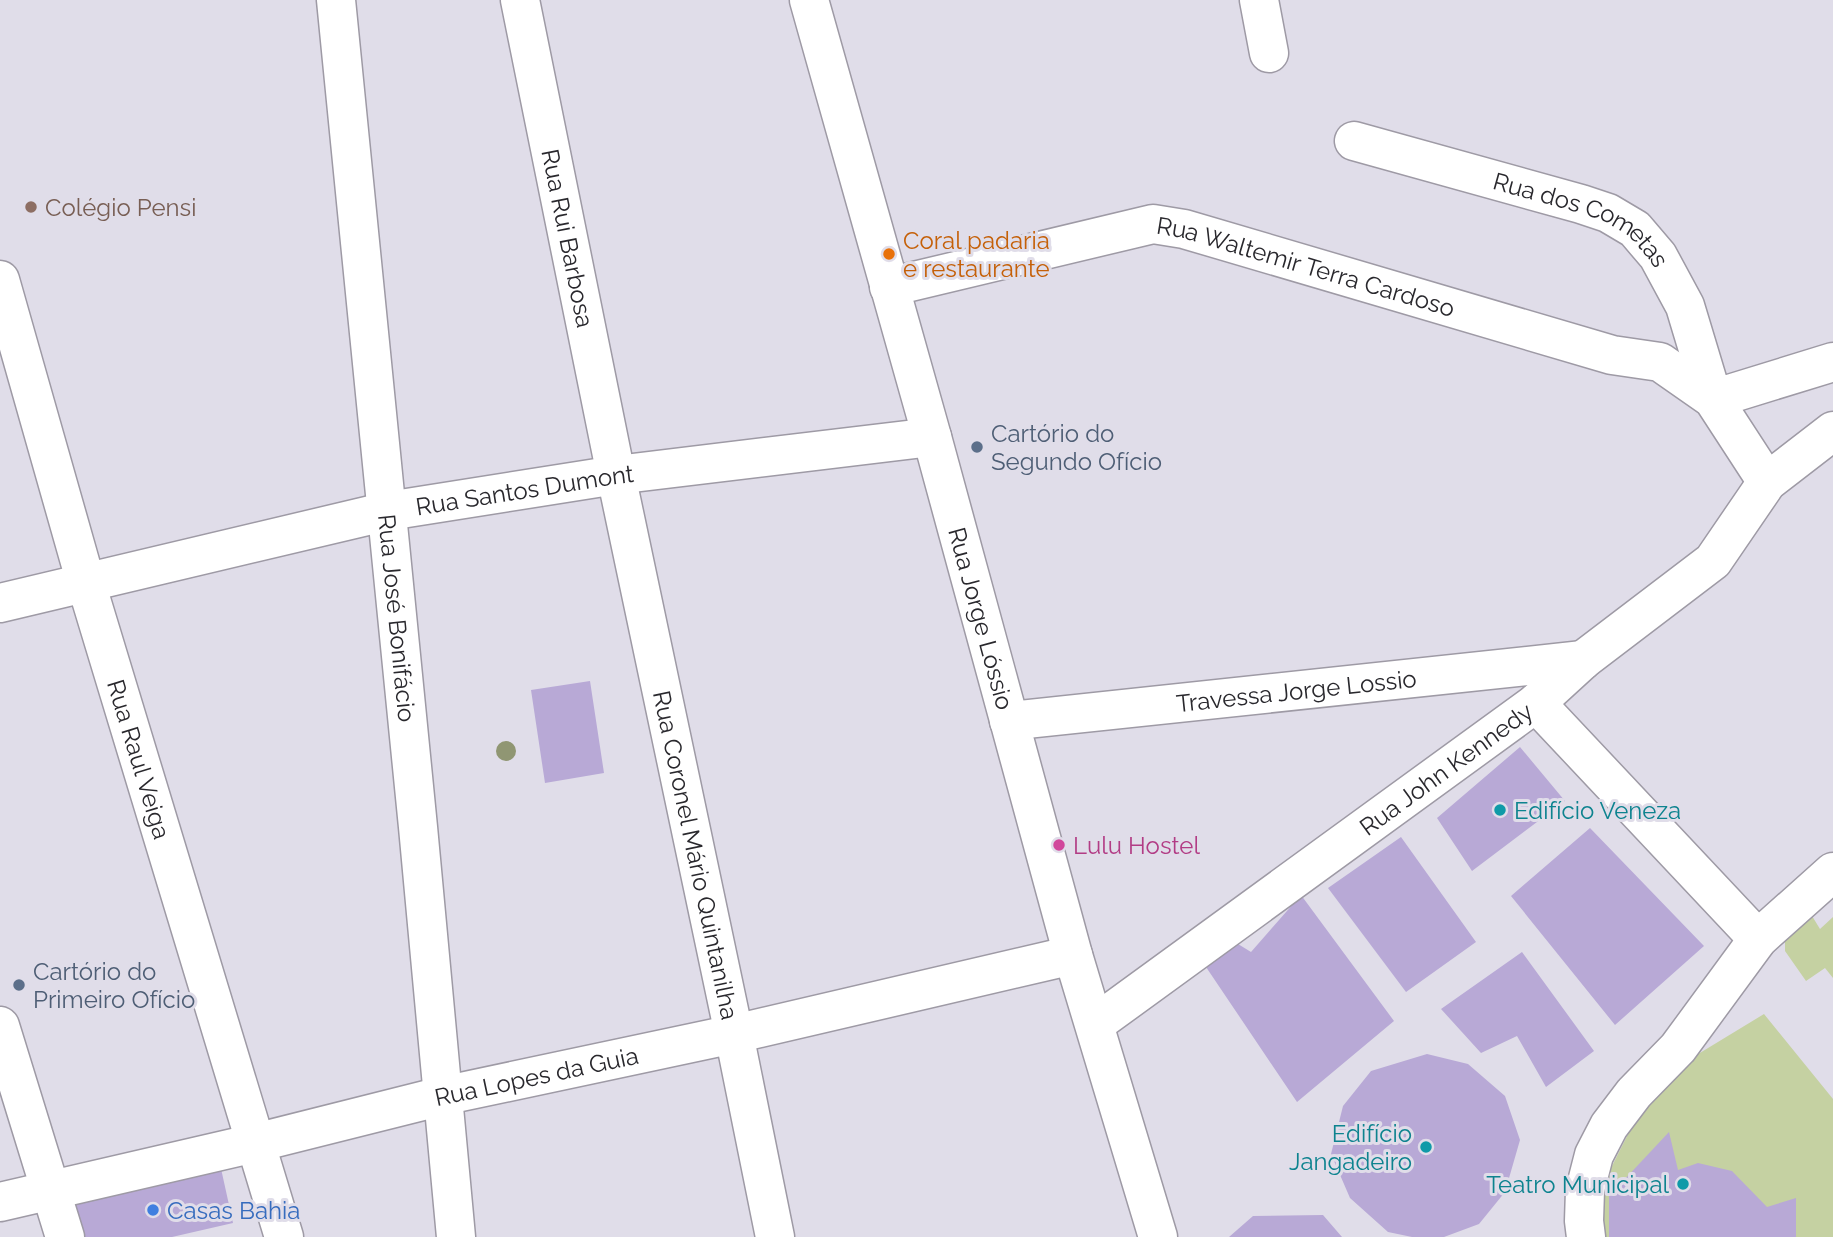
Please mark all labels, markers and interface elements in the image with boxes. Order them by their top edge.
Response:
street label: Rua Rui Barbosa [536,146,600,330]
street label: Rua dos Cometas [1490,166,1675,272]
place label: Colégio Pensi [45,193,196,222]
marker: Colégio Pensi [23,199,39,215]
street label: Rua Waltemir Terra Cardoso [1155,210,1458,322]
place label: Coral padaria e restaurante [903,226,1050,283]
marker: Coral padaria e restaurante [881,246,897,262]
place label: Cartório do Segundo Ofício [991,419,1162,476]
marker: Cartório do Segundo Ofício [969,439,985,455]
street label: Rua Santos Dumont [414,459,635,521]
street label: Rua José Bonifácio [373,513,422,723]
street label: Rua Jorge Lóssio [943,524,1020,713]
street label: Travessa Jorge Lossio [1175,663,1418,718]
street label: Rua Raul Veiga [102,676,177,842]
street label: Rua Coronel Mário Quintanilha [647,688,745,1022]
street label: Rua John Kennedy [1354,696,1538,841]
place label: Edifício Veneza [1514,796,1681,825]
marker: Edifício Veneza [1492,802,1508,818]
place label: Lulu Hostel [1073,831,1200,860]
marker: Lulu Hostel [1051,837,1067,853]
place label: Cartório do Primeiro Ofício [33,957,195,1014]
marker: Cartório do Primeiro Ofício [11,977,27,993]
street label: Rua Lopes da Guia [432,1040,641,1112]
place label: Edifício Jangadeiro [1289,1119,1412,1176]
marker: Edifício Jangadeiro [1418,1139,1434,1155]
place label: Teatro Municipal [1486,1170,1669,1199]
marker: Teatro Municipal [1675,1176,1691,1192]
place label: Casas Bahia [167,1196,300,1225]
marker: Casas Bahia [145,1202,161,1218]

